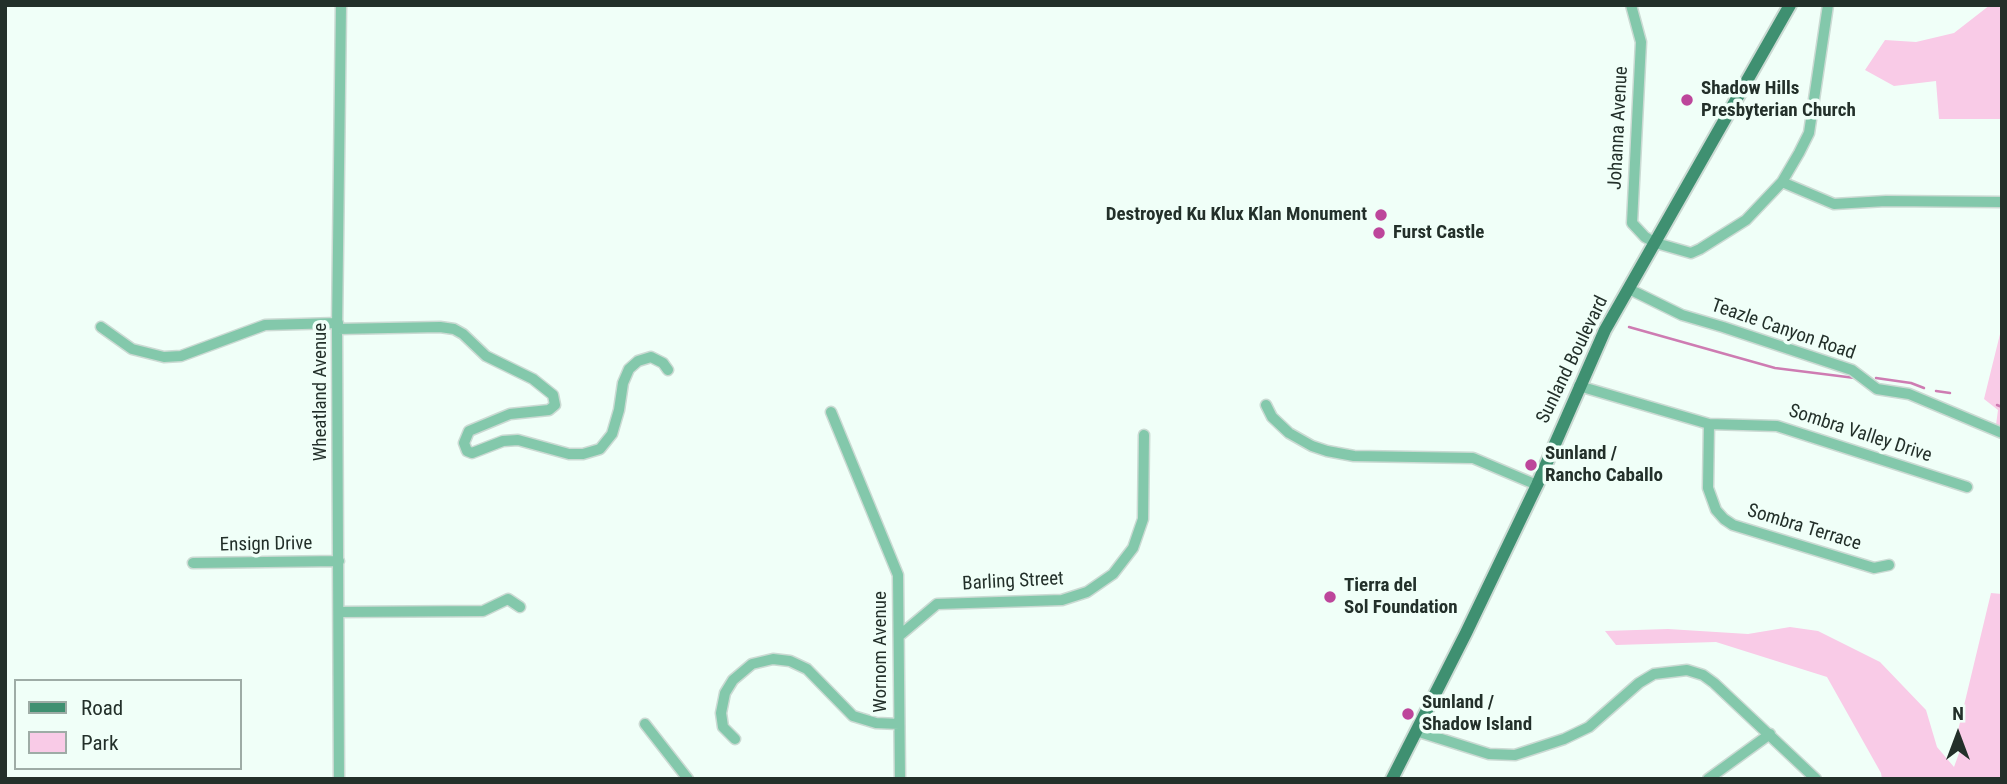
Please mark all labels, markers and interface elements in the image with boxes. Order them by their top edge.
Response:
street label: Johanna Avenue [1604,66,1634,190]
place label: Shadow Hills Presbyterian Church [1701,78,1856,122]
marker: Shadow Hills Presbyterian Church [1679,92,1695,108]
place label: Destroyed Ku Klux Klan Monument [1106,204,1367,226]
marker: Destroyed Ku Klux Klan Monument [1373,207,1389,223]
place label: Furst Castle [1393,222,1484,244]
marker: Furst Castle [1371,225,1387,241]
street label: Sunland Boulevard [1532,293,1614,427]
street label: Teazle Canyon Road [1708,295,1858,365]
street label: Wheatland Avenue [310,323,332,461]
street label: Sombra Valley Drive [1786,400,1934,468]
place label: Sunland / Rancho Caballo [1545,443,1663,487]
marker: Sunland / Rancho Caballo [1523,457,1539,473]
street label: Sombra Terrace [1744,500,1864,556]
street label: Ensign Drive [220,533,312,557]
street label: Barling Street [962,568,1064,596]
place label: Tierra del Sol Foundation [1344,575,1458,619]
marker: Tierra del Sol Foundation [1322,589,1338,605]
street label: Wornom Avenue [870,591,892,713]
legend [14,679,242,770]
place label: Sunland / Shadow Island [1422,692,1532,736]
text: Road [81,696,123,720]
north arrow [1923,700,1993,770]
text: N [1952,702,1964,725]
marker: Sunland / Shadow Island [1400,706,1416,722]
text: Park [81,731,118,755]

